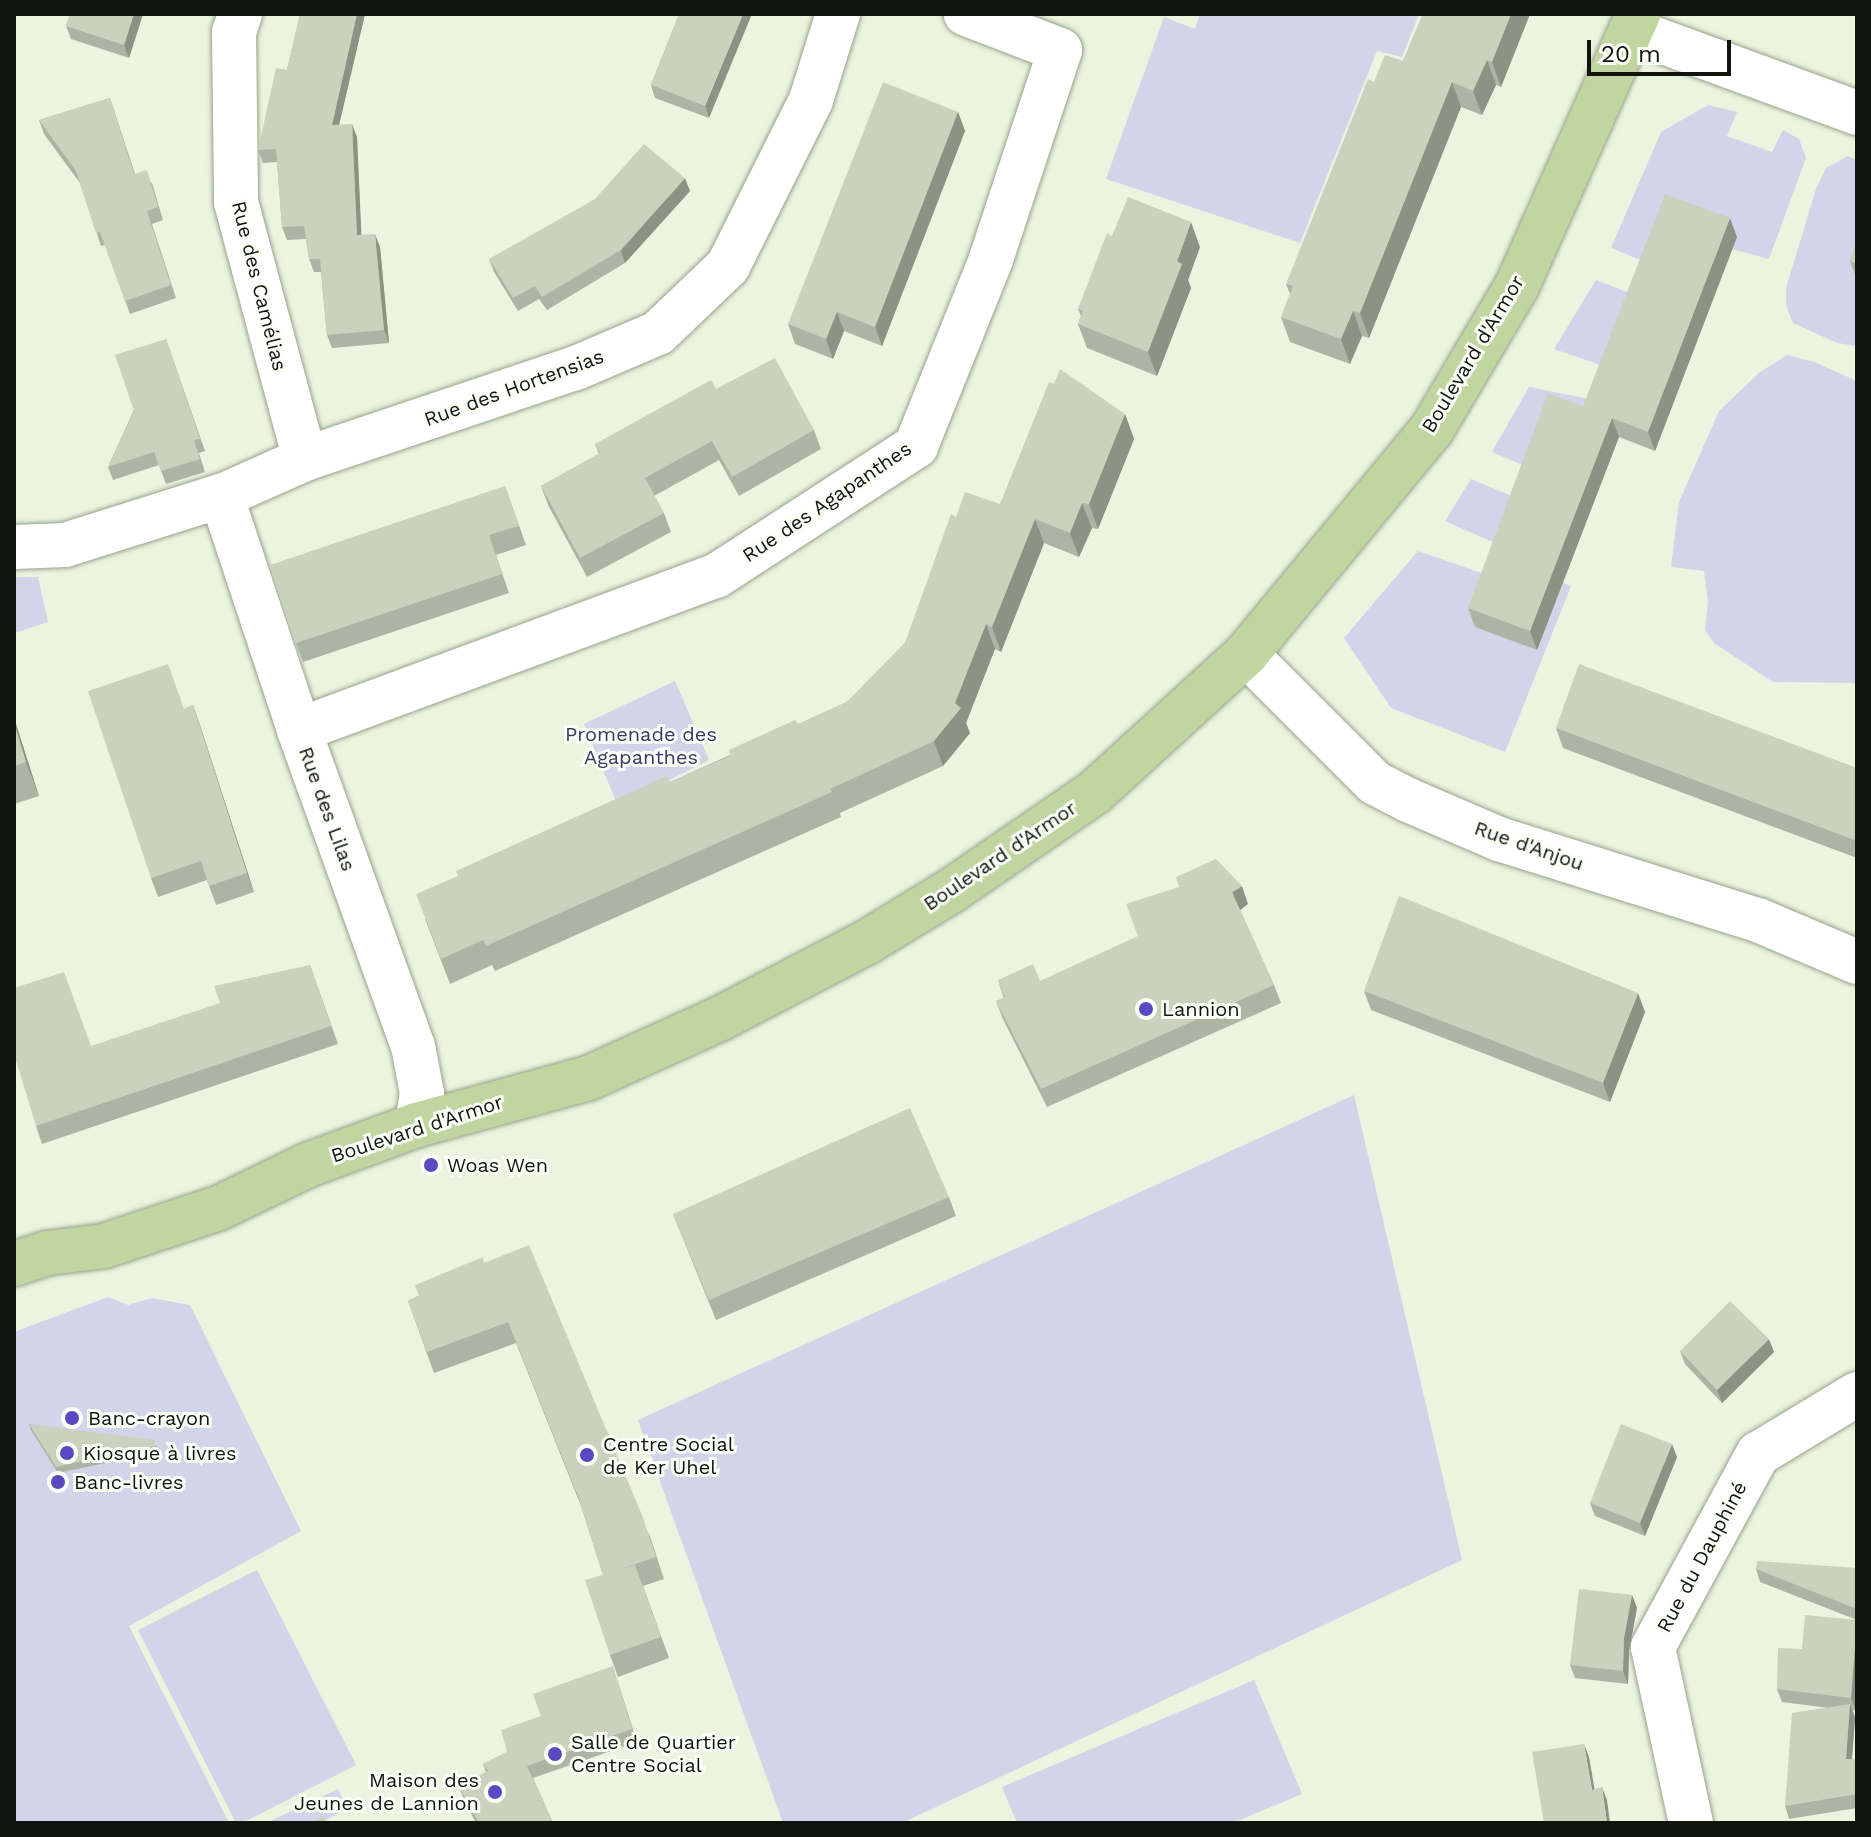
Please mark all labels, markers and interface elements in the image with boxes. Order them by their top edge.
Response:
scale bar [1591,24,1735,74]
text: 20 m [1601,40,1661,68]
street label: Rue des Camélias [226,199,292,373]
street label: Boulevard d'Armor [1417,271,1529,437]
street label: Rue des Hortensias [421,344,607,432]
street label: Rue des Agapanthes [738,436,916,568]
park label: Promenade des Agapanthes [565,722,717,769]
street label: Rue des Lilas [293,744,361,874]
street label: Boulevard d'Armor [919,796,1081,916]
street label: Rue d'Anjou [1471,816,1587,876]
place label: Lannion [1162,997,1240,1021]
marker: Lannion [1137,1000,1155,1018]
street label: Boulevard d'Armor [328,1090,506,1168]
place label: Woas Wen [447,1153,549,1177]
marker: Woas Wen [422,1156,440,1174]
place label: Banc-crayon [88,1406,210,1430]
marker: Banc-crayon [63,1409,81,1427]
place label: Centre Social de Ker Uhel [603,1432,734,1479]
place label: Kiosque à livres [83,1441,237,1465]
marker: Kiosque à livres [58,1444,76,1462]
marker: Centre Social de Ker Uhel [578,1446,596,1464]
place label: Banc-livres [74,1470,184,1494]
marker: Banc-livres [49,1473,67,1491]
street label: Rue du Dauphiné [1652,1477,1752,1637]
place label: Salle de Quartier Centre Social [571,1730,736,1777]
marker: Salle de Quartier Centre Social [546,1745,564,1763]
place label: Maison des Jeunes de Lannion [294,1768,479,1815]
marker: Maison des Jeunes de Lannion [486,1783,504,1801]

